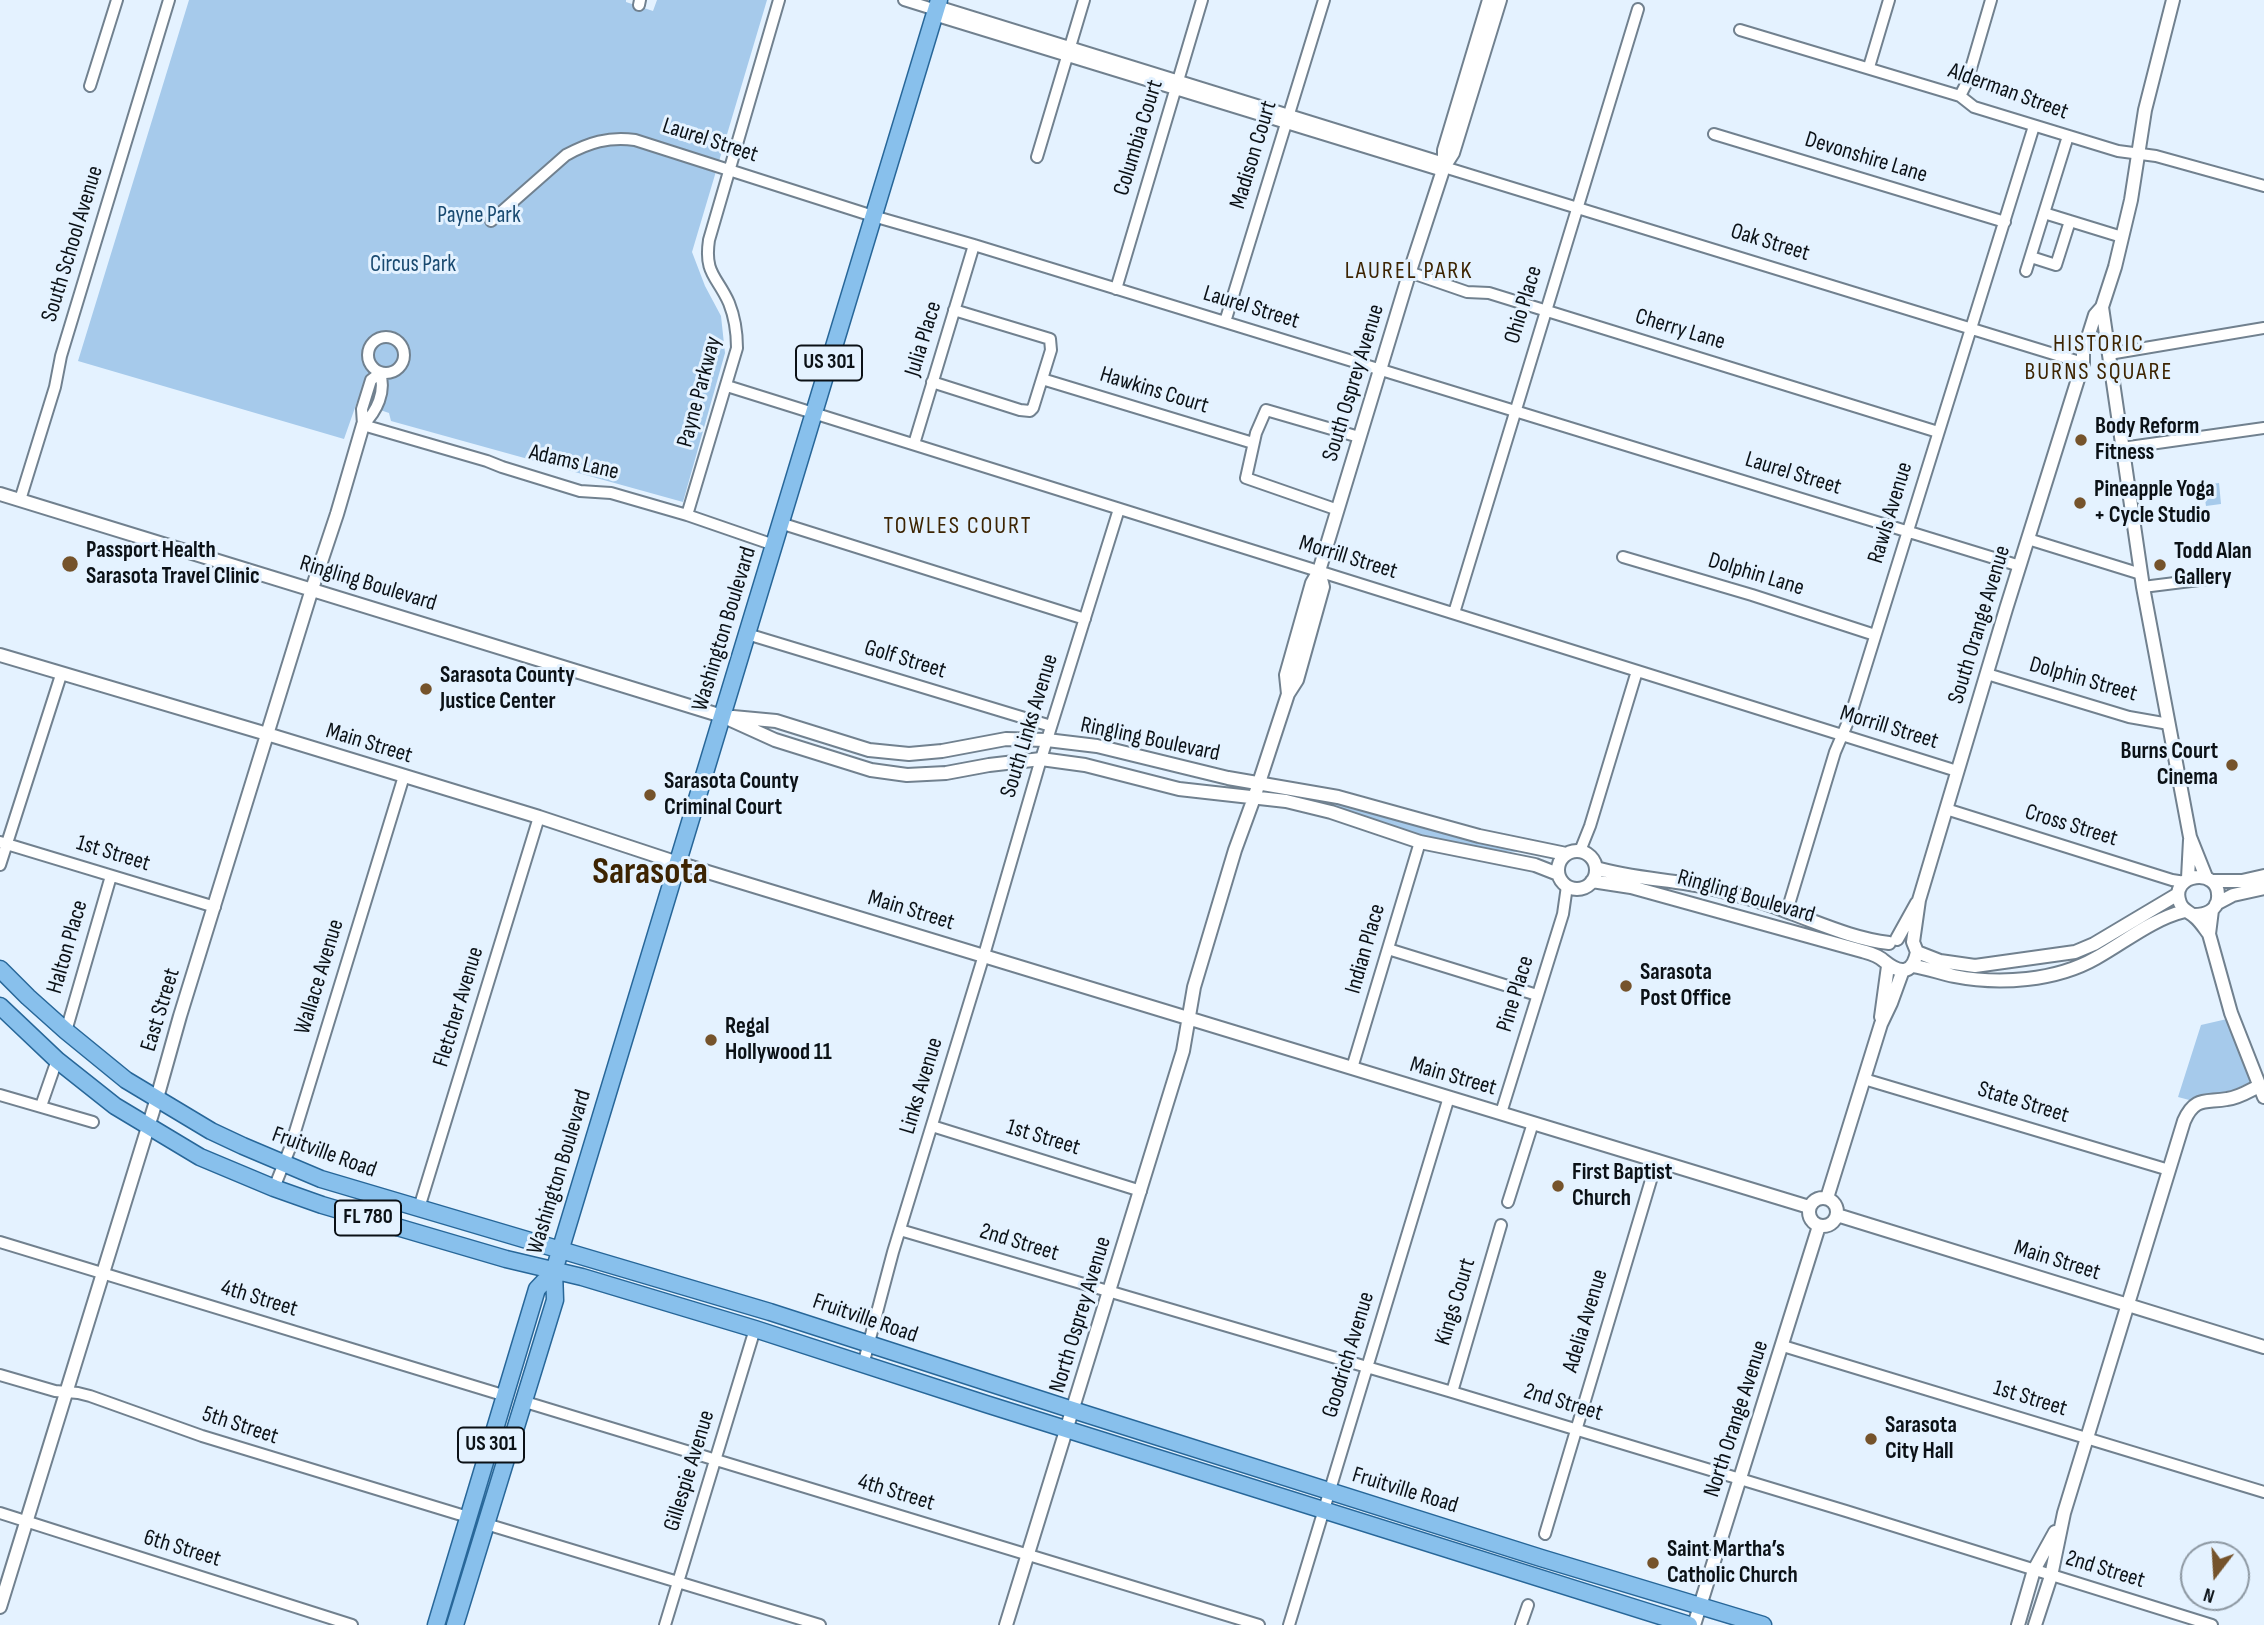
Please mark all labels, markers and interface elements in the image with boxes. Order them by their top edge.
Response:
street label: Alderman Street [1944,58,2072,126]
street label: Columbia Court [1108,77,1170,199]
street label: Madison Court [1224,98,1284,212]
street label: Laurel Street [659,113,761,169]
street label: Devonshire Lane [1801,126,1931,190]
street label: South School Avenue [36,163,110,325]
park label: Payne Park [437,202,521,230]
street label: Oak Street [1727,218,1813,268]
park label: Circus Park [370,251,456,279]
district label: LAUREL PARK [1346,258,1472,286]
street label: Ohio Place [1499,263,1549,347]
street label: Laurel Street [1200,280,1302,336]
street label: Julia Place [900,298,948,380]
street label: South Osprey Avenue [1317,301,1391,465]
street label: Cherry Lane [1632,303,1728,357]
district label: HISTORIC BURNS SQUARE [2026,331,2172,387]
street label: Payne Parkway [672,334,728,450]
road number: US 301 [796,346,862,380]
street label: Hawkins Court [1096,361,1212,421]
place label: Body Reform Fitness [2095,413,2199,467]
marker: Body Reform Fitness [2073,432,2089,448]
street label: Adams Lane [527,439,621,487]
street label: Laurel Street [1742,446,1844,502]
street label: Rawls Avenue [1863,459,1919,567]
place label: Pineapple Yoga + Cycle Studio [2094,476,2215,530]
marker: Pineapple Yoga + Cycle Studio [2072,495,2088,511]
district label: TOWLES COURT [885,513,1031,541]
street label: Morrill Street [1295,530,1401,586]
place label: Passport Health Sarasota Travel Clinic [86,537,260,591]
place label: Todd Alan Gallery [2174,538,2252,592]
street label: Washington Boulevard [687,543,763,715]
street label: South Orange Avenue [1943,543,2017,707]
street label: Dolphin Lane [1705,547,1807,603]
street label: Ringling Boulevard [296,550,440,618]
marker: Passport Health Sarasota Travel Clinic [60,554,80,574]
marker: Todd Alan Gallery [2152,557,2168,573]
street label: Golf Street [861,634,949,686]
street label: South Links Avenue [995,651,1065,801]
street label: Dolphin Street [2026,651,2140,709]
place label: Sarasota County Justice Center [440,662,575,716]
marker: Sarasota County Justice Center [418,681,434,697]
street label: Morrill Street [1836,700,1942,756]
street label: Ringling Boulevard [1078,712,1222,768]
street label: Main Street [322,718,416,770]
place label: Burns Court Cinema [2120,738,2218,792]
marker: Burns Court Cinema [2224,757,2240,773]
place label: Sarasota County Criminal Court [664,768,799,822]
marker: Sarasota County Criminal Court [642,787,658,803]
street label: Cross Street [2021,799,2121,853]
street label: 1st Street [73,830,153,878]
district label: Sarasota [592,852,708,896]
street label: Ringling Boulevard [1674,864,1818,930]
street label: Main Street [864,885,958,937]
street label: Halton Place [42,897,94,997]
street label: Indian Place [1340,901,1392,997]
street label: Wallace Avenue [289,916,351,1038]
street label: Fletcher Avenue [428,944,490,1070]
street label: Pine Place [1491,953,1541,1035]
place label: Sarasota Post Office [1640,959,1731,1013]
street label: East Street [135,965,187,1055]
marker: Sarasota Post Office [1618,978,1634,994]
place label: Regal Hollywood 11 [725,1013,832,1067]
marker: Regal Hollywood 11 [703,1032,719,1048]
street label: Links Avenue [894,1035,950,1137]
street label: Main Street [1407,1051,1499,1103]
street label: State Street [1974,1076,2072,1130]
street label: Washington Boulevard [522,1086,598,1258]
street label: 1st Street [1003,1114,1083,1162]
street label: Fruitville Road [268,1121,380,1185]
place label: First Baptist Church [1572,1159,1672,1213]
marker: First Baptist Church [1550,1178,1566,1194]
road number: FL 780 [335,1200,401,1236]
street label: 2nd Street [976,1218,1062,1268]
street label: North Osprey Avenue [1044,1234,1118,1396]
street label: Main Street [2010,1235,2104,1287]
street label: Kings Court [1430,1255,1482,1349]
street label: Adelia Avenue [1557,1266,1615,1376]
street label: 4th Street [217,1274,301,1324]
street label: Fruitville Road [809,1288,921,1350]
street label: Goodrich Avenue [1317,1289,1381,1421]
street label: North Orange Avenue [1699,1337,1775,1501]
street label: 1st Street [1990,1375,2070,1423]
street label: 2nd Street [1520,1378,1606,1428]
street label: 5th Street [199,1401,281,1451]
street label: Gillespie Avenue [659,1407,721,1535]
place label: Sarasota City Hall [1885,1412,1957,1466]
road number: US 301 [458,1428,524,1462]
marker: Sarasota City Hall [1863,1431,1879,1447]
street label: Fruitville Road [1349,1462,1461,1520]
street label: 4th Street [854,1468,938,1518]
street label: 6th Street [140,1524,224,1574]
place label: Saint Martha’s Catholic Church [1667,1536,1798,1590]
north arrow [2180,1541,2250,1611]
street label: 2nd Street [2062,1545,2148,1595]
marker: Saint Martha’s Catholic Church [1645,1555,1661,1571]
text: N [2201,1582,2218,1607]

